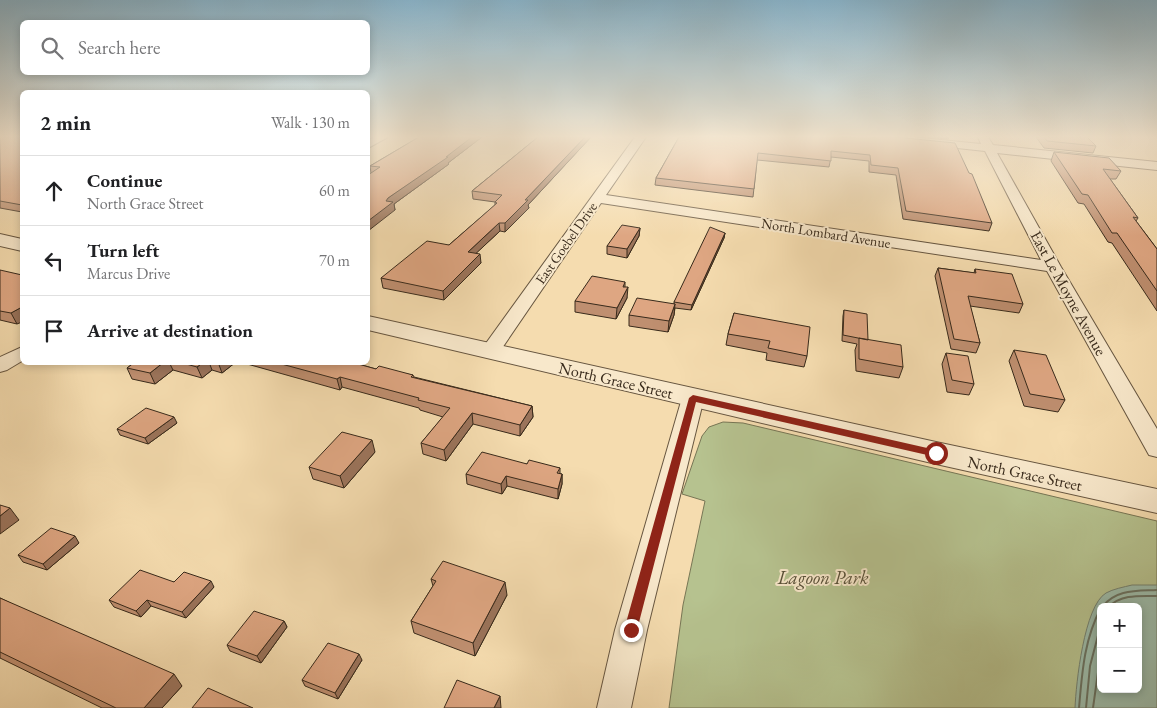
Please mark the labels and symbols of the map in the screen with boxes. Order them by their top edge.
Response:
street label: East Goebel Drive [531,198,601,288]
street label: North Lombard Avenue [760,214,892,252]
street label: East Le Moyne Avenue [1026,227,1112,359]
street label: North Grace Street [557,357,675,404]
route start [925,442,948,465]
street label: North Grace Street [966,451,1084,496]
park label: Lagoon Park [776,565,869,590]
route end [620,619,643,642]

